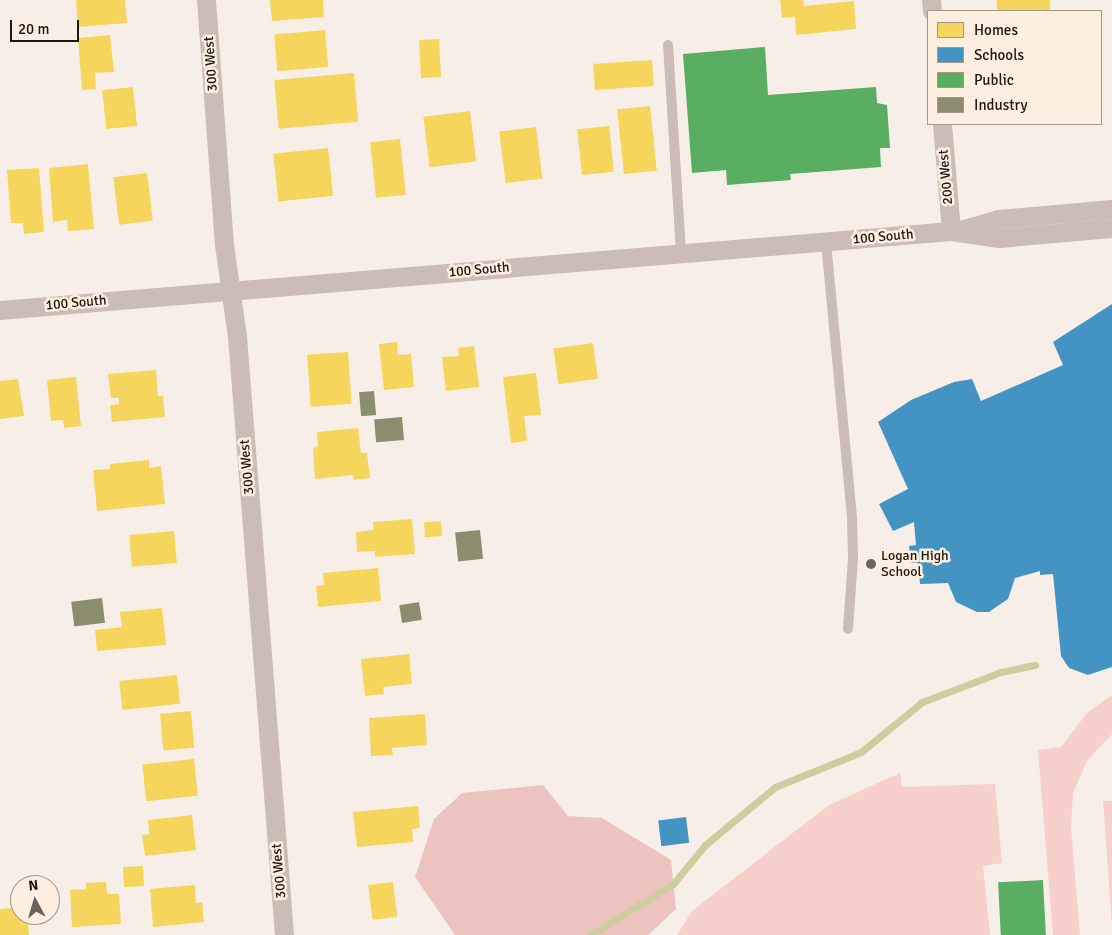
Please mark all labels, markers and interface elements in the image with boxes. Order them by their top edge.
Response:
scale bar [12,10,81,42]
legend [927,10,1102,125]
text: 20 m [18,20,49,38]
text: Homes [974,21,1018,39]
street label: 300 West [201,36,221,92]
text: Schools [974,46,1024,64]
text: Public [974,71,1014,89]
text: Industry [974,96,1027,114]
street label: 200 West [935,149,957,205]
street label: 100 South [852,226,914,248]
street label: 100 South [448,259,510,281]
street label: 100 South [45,292,107,314]
street label: 300 West [236,439,258,495]
place label: Logan High School [881,548,949,580]
marker: Logan High School [865,558,877,570]
street label: 300 West [268,843,290,899]
north arrow [10,875,60,925]
text: N [28,877,39,895]

